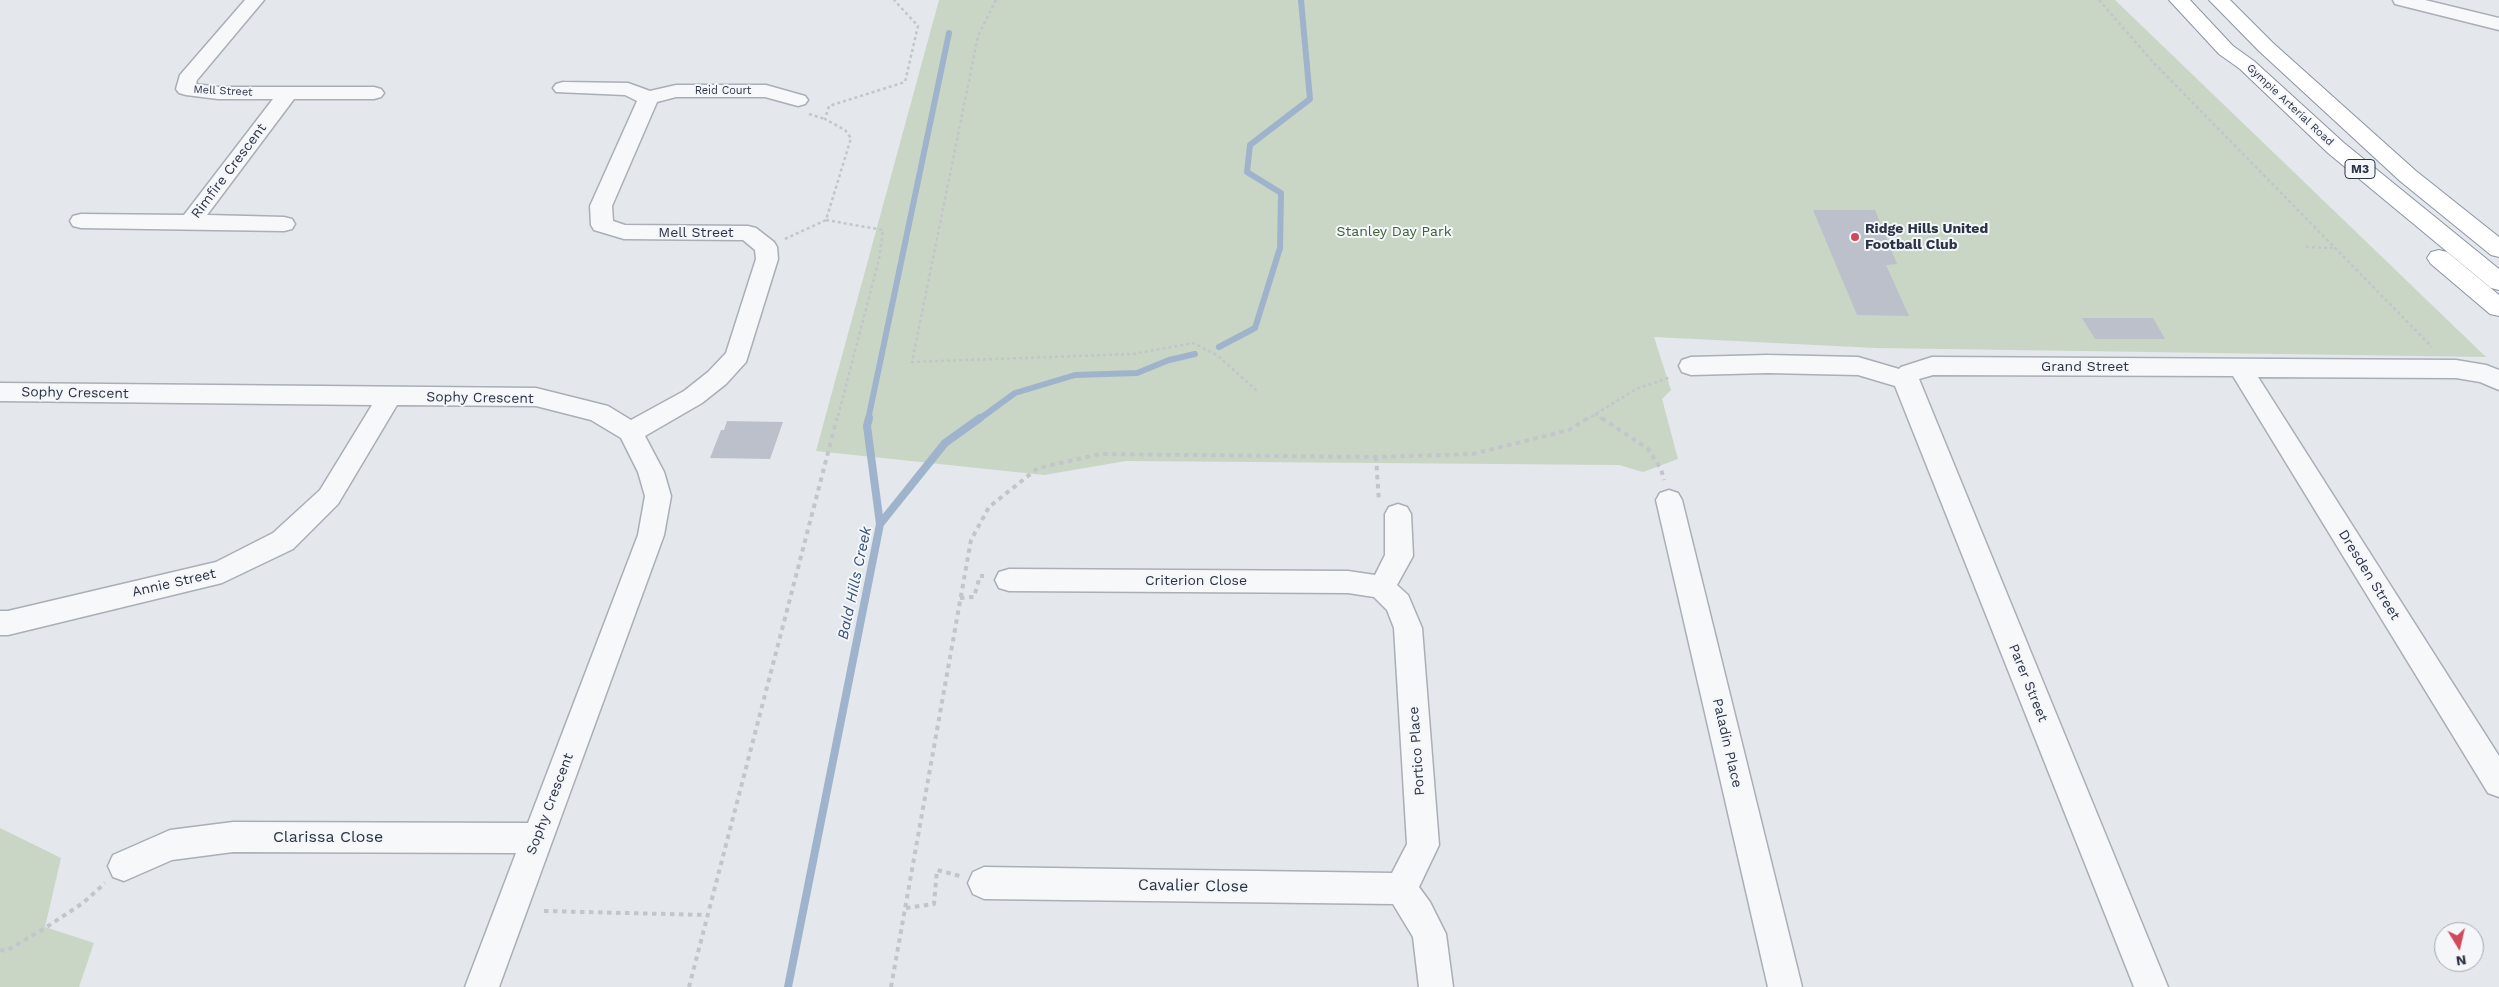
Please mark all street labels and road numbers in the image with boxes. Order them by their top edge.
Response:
street label: Gympie Arterial Road [2244,61,2336,149]
street label: Mell Street [193,83,253,99]
street label: Reid Court [695,84,751,98]
street label: Rimfire Crescent [188,120,270,222]
road number: M3 [2345,160,2375,178]
street label: Mell Street [658,225,734,241]
street label: Grand Street [2041,359,2129,375]
street label: Sophy Crescent [21,384,129,402]
street label: Sophy Crescent [426,389,534,407]
street label: Dresden Street [2334,527,2404,623]
street label: Annie Street [131,565,217,601]
street label: Criterion Close [1145,573,1247,589]
street label: Parer Street [2005,642,2051,724]
street label: Paladin Place [1709,697,1745,789]
street label: Portico Place [1406,706,1428,796]
street label: Sophy Crescent [523,751,577,857]
street label: Clarissa Close [273,827,383,847]
street label: Cavalier Close [1138,875,1248,897]

